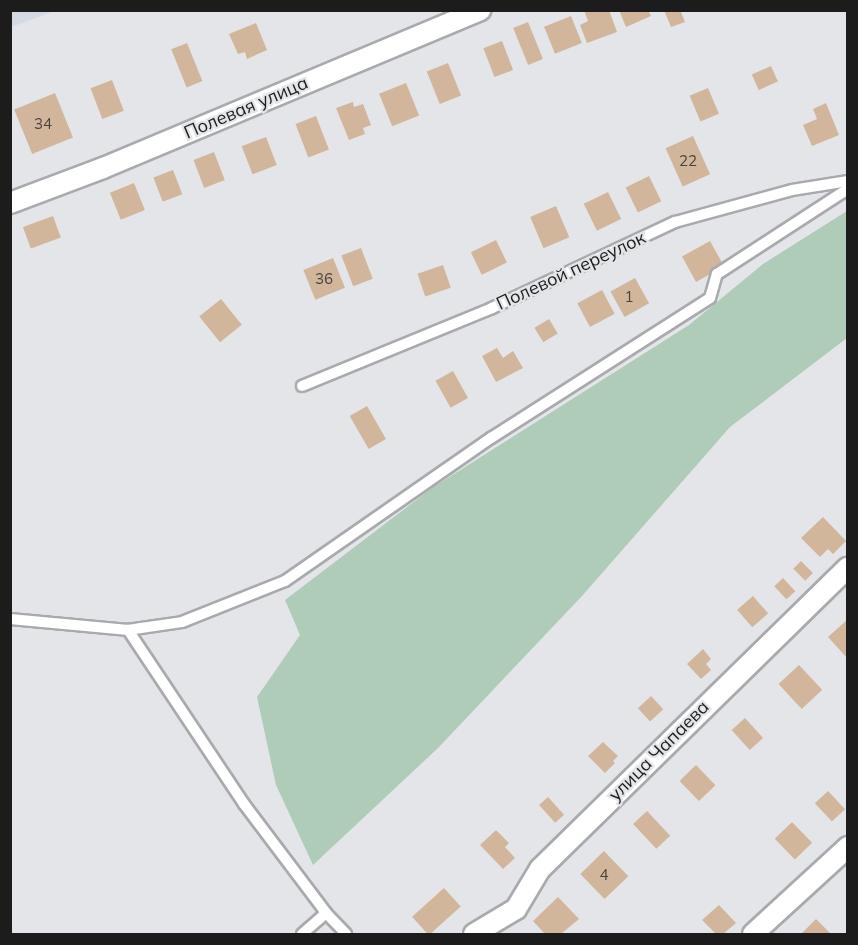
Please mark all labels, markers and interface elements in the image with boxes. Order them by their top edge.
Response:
street label: Полевая улица [181,72,311,144]
house number: 34 [34,115,52,133]
house number: 22 [679,152,697,170]
street label: Полевой переулок [493,227,649,315]
house number: 36 [315,270,333,288]
house number: 1 [625,288,633,306]
street label: улица Чапаева [604,696,714,806]
house number: 4 [600,866,608,884]

